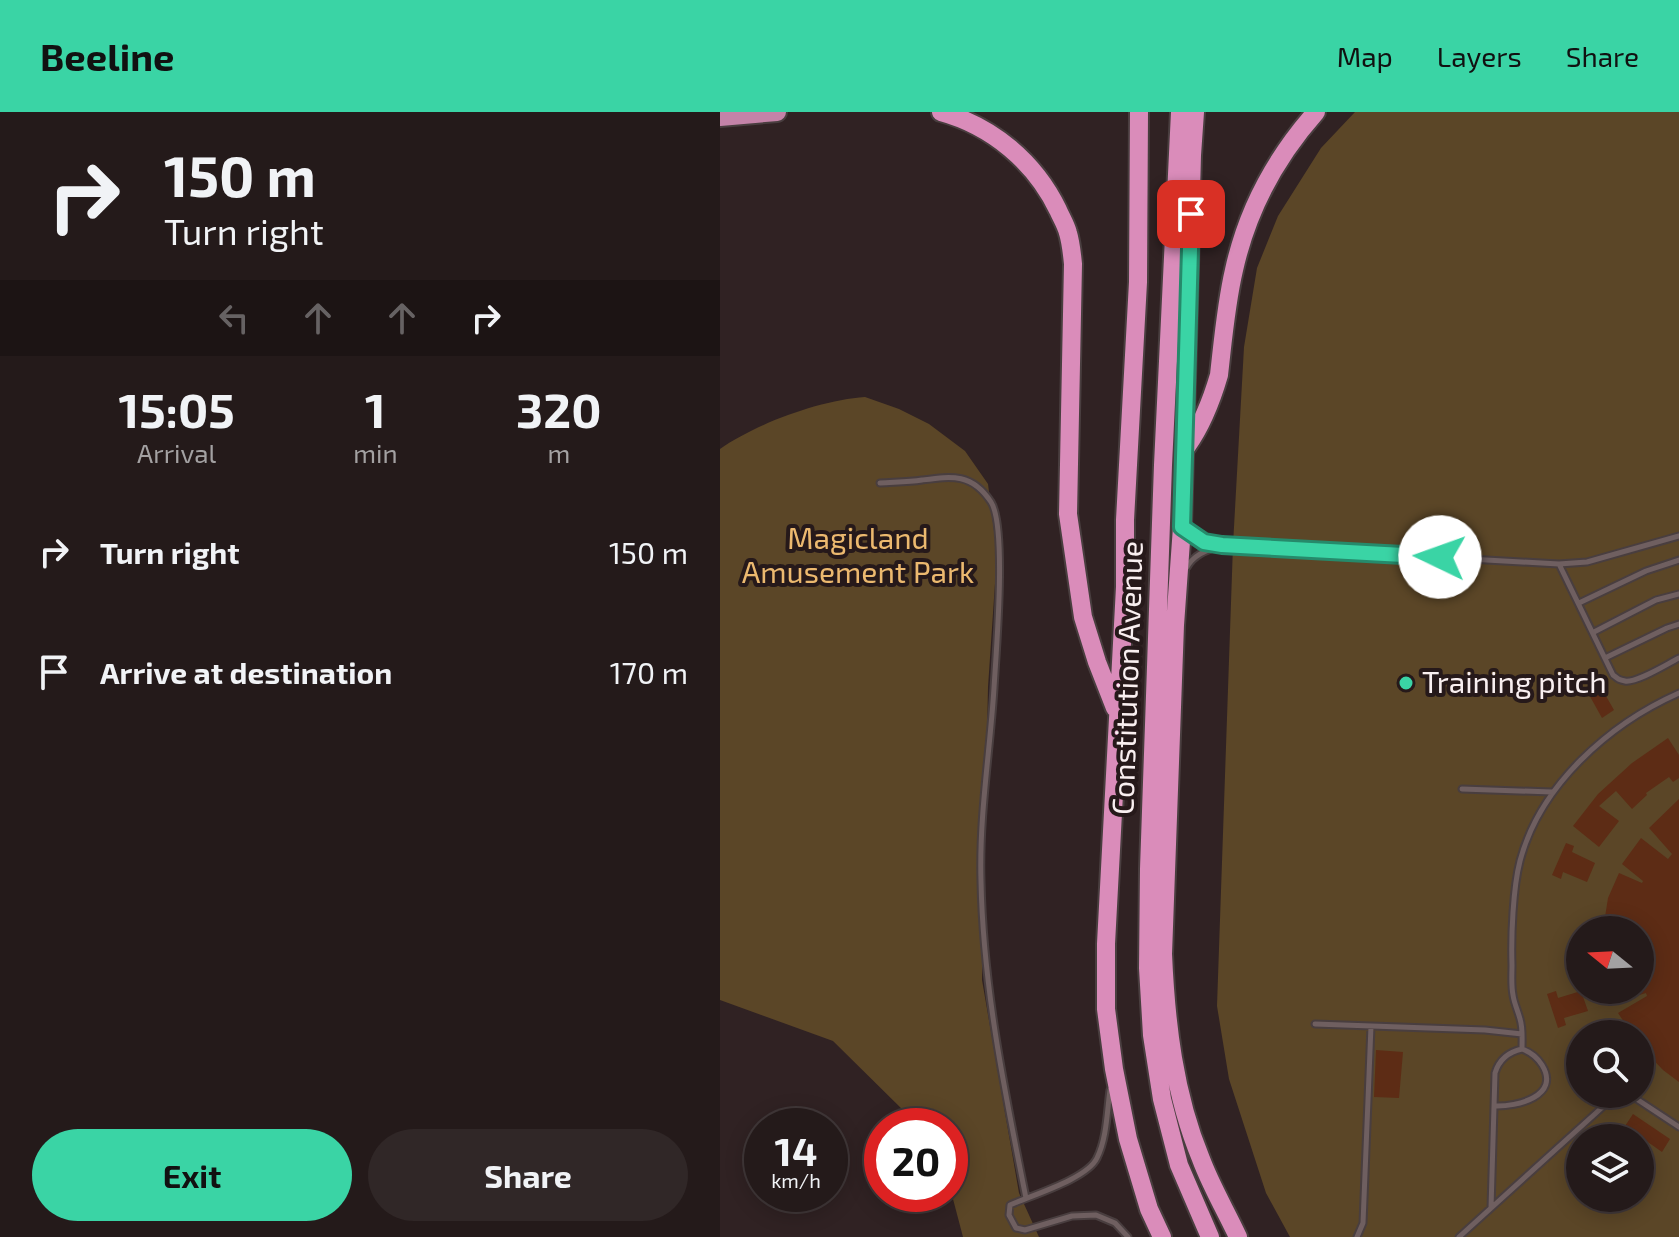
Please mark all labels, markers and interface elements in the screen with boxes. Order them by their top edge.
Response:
text: Beeline [40,33,174,79]
text: Map [1337,39,1393,73]
text: Layers [1437,39,1522,73]
text: Share [1566,39,1639,73]
text: 150 m [164,141,316,208]
icon: right [32,144,136,248]
pin [1157,180,1225,248]
icon: arrive [1169,192,1213,236]
text: Turn right [164,209,324,252]
icon: left [212,296,256,340]
icon: ahead [296,296,340,340]
icon: ahead [380,296,424,340]
icon: right [464,296,508,340]
text: 15:05 [118,380,235,438]
text: 1 [365,380,386,438]
text: 320 [516,380,602,438]
text: Arrival [137,437,216,468]
text: min [353,437,398,468]
text: m [547,437,570,468]
position arrow [1398,515,1482,599]
park label: Magicland Amusement Park [742,519,974,589]
icon: right [32,530,76,574]
text: Turn right [100,534,240,570]
text: 150 m [609,534,688,570]
street label: Constitution Avenue [1103,540,1149,816]
icon: arrive [32,650,76,694]
text: Arrive at destination [100,654,392,690]
text: 170 m [610,654,688,690]
place label: Training pitch [1422,663,1607,699]
marker: Training pitch [1397,674,1415,692]
north arrow [1566,916,1654,1004]
map controls [1566,916,1654,1212]
button: search [1566,1020,1654,1108]
speed limit sign: 20 [864,1108,968,1212]
button: layers [1566,1124,1654,1212]
text: 14 [775,1126,817,1174]
button: Exit [32,1129,352,1221]
button: Share [368,1129,688,1221]
text: km/h [771,1168,821,1192]

